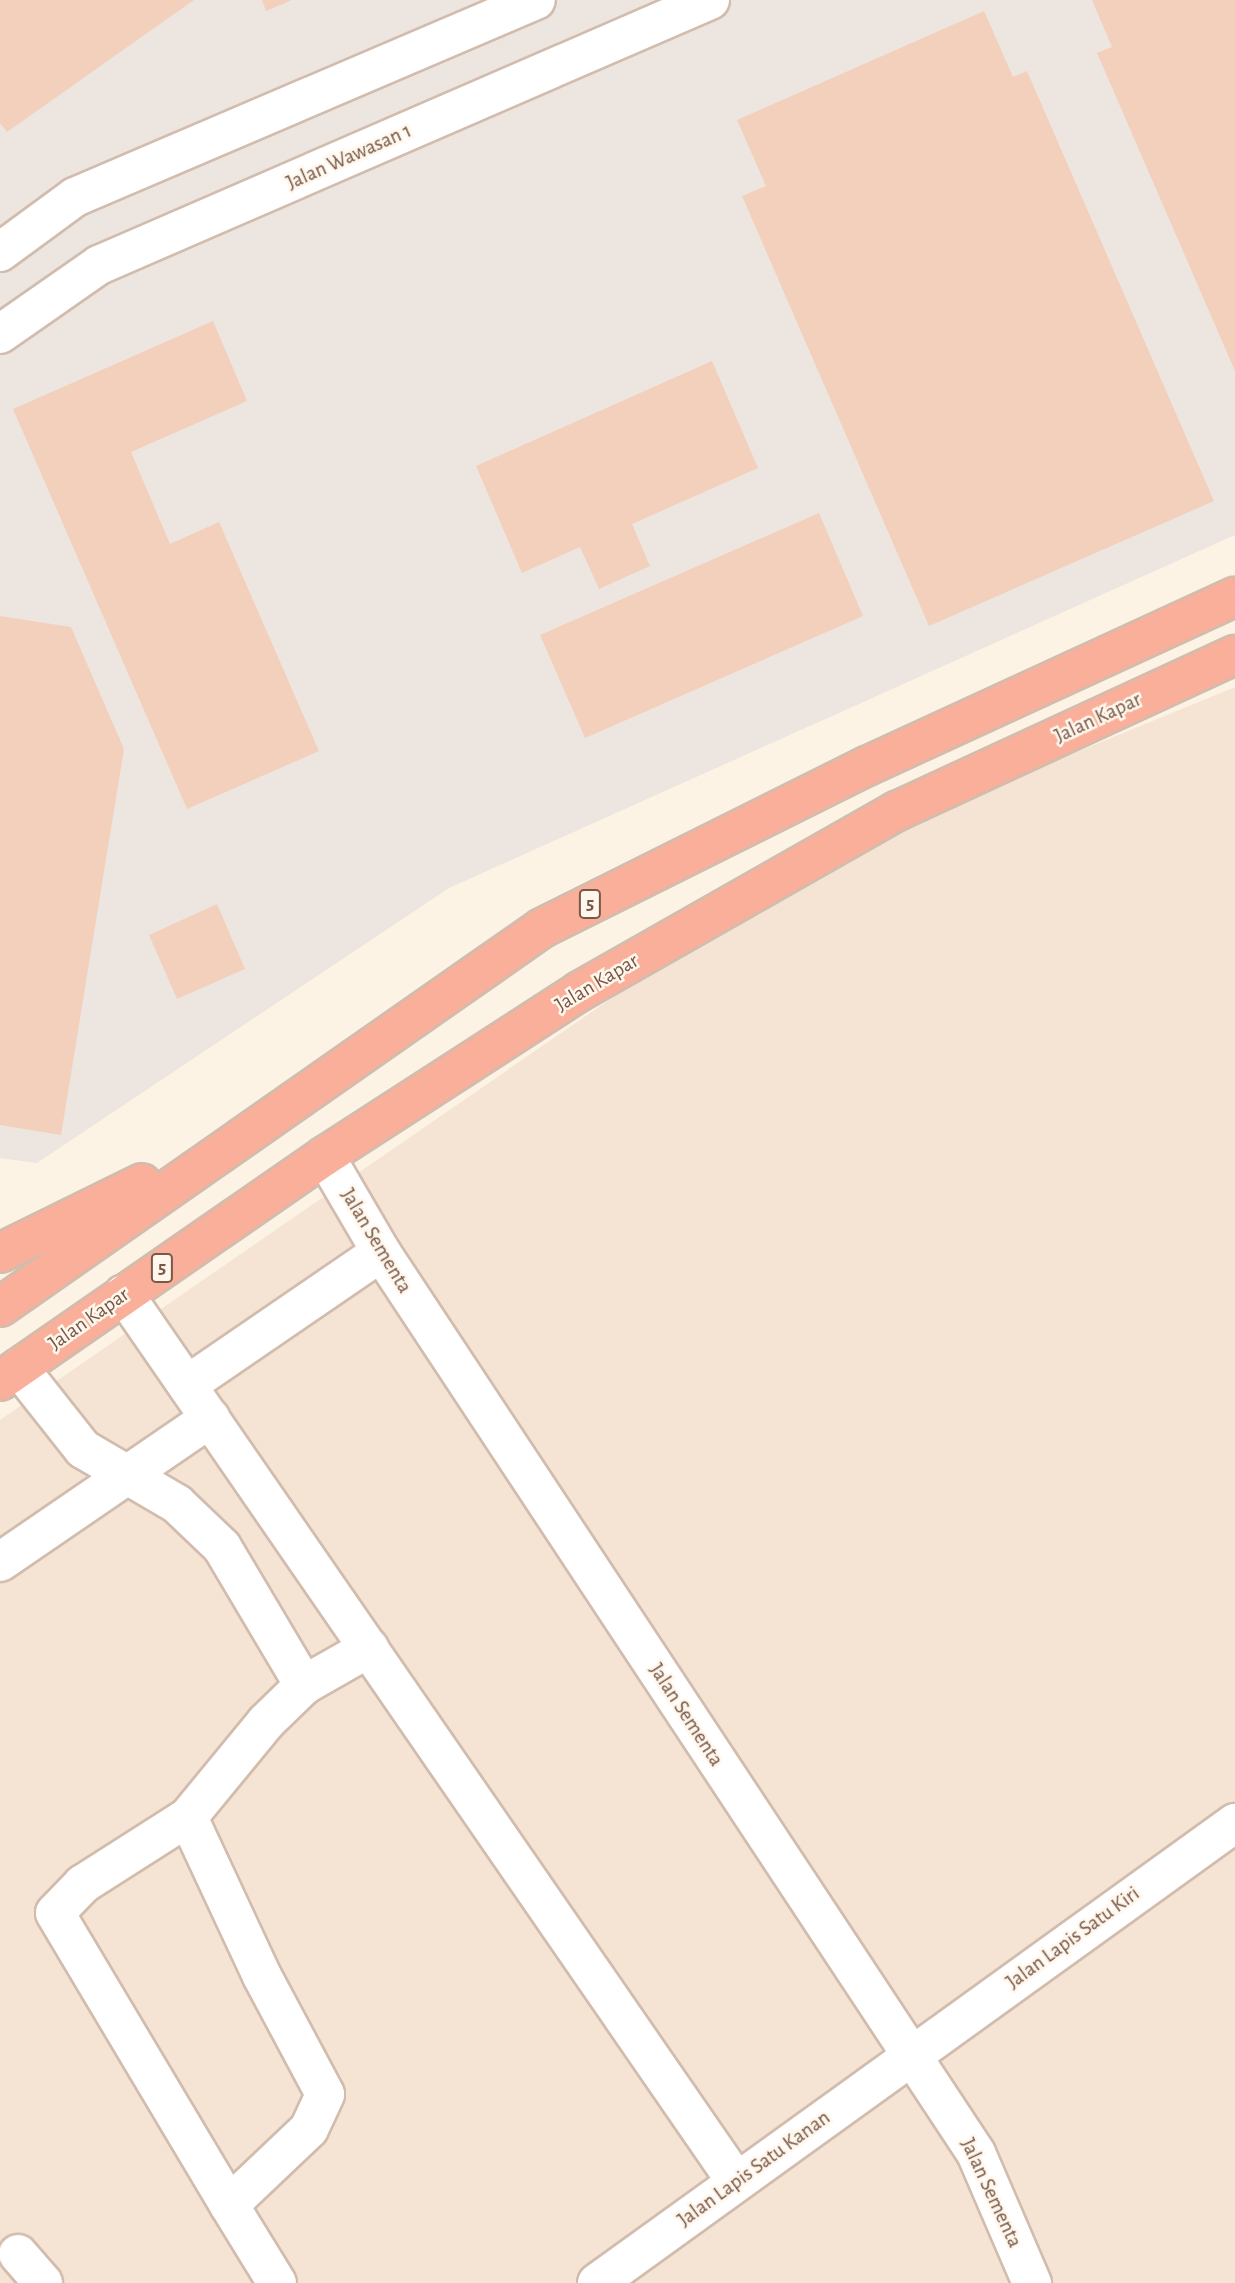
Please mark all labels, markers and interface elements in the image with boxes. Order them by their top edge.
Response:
street label: Jalan Wawasan 1 [283,118,415,196]
street label: Jalan Kapar [1051,687,1145,749]
road number: 5 [578,888,602,920]
street label: Jalan Kapar [551,948,643,1018]
street label: Jalan Sementa [335,1184,417,1298]
road number: 5 [150,1252,174,1284]
street label: Jalan Kapar [44,1282,134,1356]
street label: Jalan Sementa [643,1659,729,1771]
street label: Jalan Lapis Satu Kiri [1001,1881,1145,1995]
street label: Jalan Lapis Satu Kanan [673,2105,835,2233]
street label: Jalan Sementa [955,2134,1027,2252]

